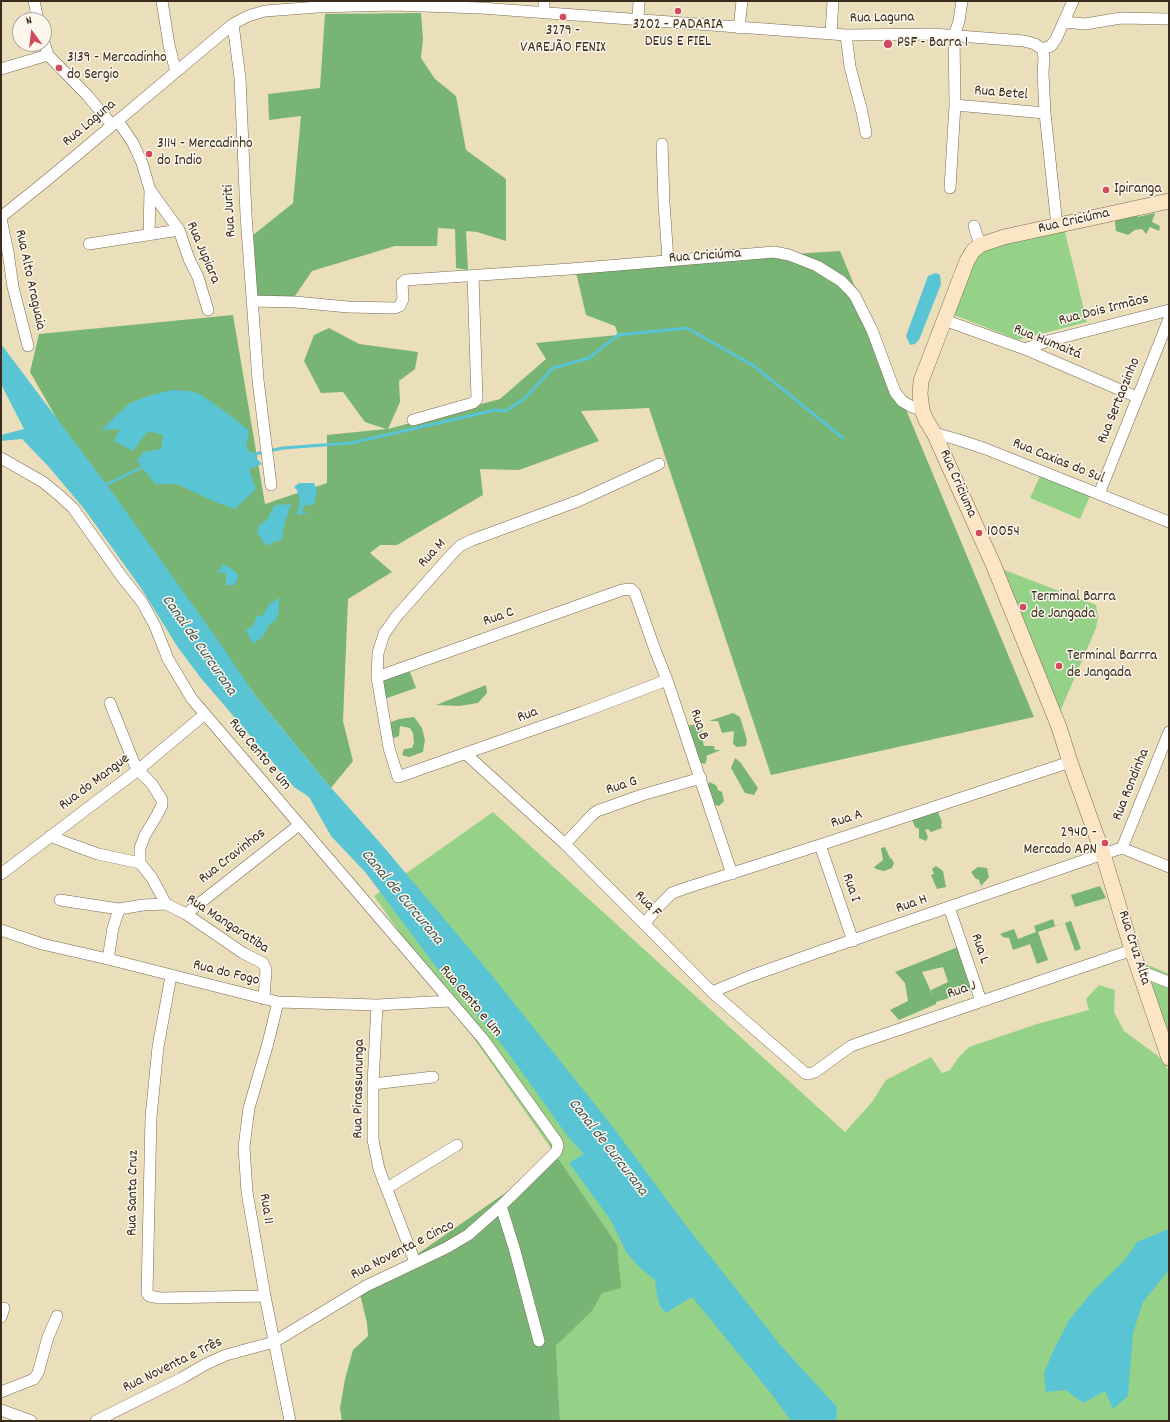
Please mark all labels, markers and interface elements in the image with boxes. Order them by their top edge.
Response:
marker: 3202 - PADARIA DEUS E FIEL [673,6,683,16]
street label: Rua Laguna [850,9,914,29]
north arrow [12,12,52,52]
marker: 3279 - VAREJÃO FENIX [558,12,568,22]
text: N [24,13,34,30]
place label: 3202 - PADARIA DEUS E FIEL [632,17,724,52]
place label: 3279 - VAREJÃO FENIX [520,23,606,58]
place label: PSF - Barra 1 [897,35,968,53]
marker: PSF - Barra 1 [882,38,894,50]
place label: 3139 - Mercadinho do Sergio [67,50,167,85]
marker: 3139 - Mercadinho do Sergio [54,63,64,73]
street label: Rua Betel [973,83,1029,105]
street label: Rua Laguna [60,96,120,152]
place label: 3114 - Mercadinho do Indio [157,136,253,171]
marker: 3114 - Mercadinho do Indio [144,149,154,159]
place label: Ipiranga [1114,181,1161,199]
street label: Rua Juriti [221,184,241,238]
marker: Ipiranga [1101,185,1111,195]
street label: Rua Criciúma [1037,205,1111,239]
street label: Rua Jupiara [181,219,223,287]
street label: Rua Alto Araguaia [10,228,48,332]
street label: Rua Criciúma [668,245,742,269]
street label: Rua Dois Irmãos [1057,291,1151,331]
street label: Rua Humaitá [1010,321,1084,365]
street label: Rua Sertaozinho [1095,355,1145,447]
street label: Rua Caxias do Sul [1009,435,1107,489]
street label: Rua Criciuma [934,447,980,521]
place label: 10054 [987,524,1020,542]
marker: 10054 [974,528,984,538]
street label: Rua M [415,536,451,572]
place label: Terminal Barra de Jangada [1031,589,1115,624]
water label: Canal de Curcurana [156,592,240,700]
marker: Terminal Barra de Jangada [1018,602,1028,612]
street label: Rua C [481,604,517,632]
place label: Terminal Barrra de Jangada [1067,648,1157,683]
marker: Terminal Barrra de Jangada [1054,661,1064,671]
street label: Rua [515,704,541,728]
street label: Rua B [684,707,712,743]
street label: Rua Cento e Um [224,715,294,795]
street label: Rua Rondinha [1109,747,1155,823]
street label: Rua do Mangue [56,751,134,815]
street label: Rua G [604,774,640,800]
street label: Rua A [829,806,865,834]
street label: Rua Cravinhos [196,825,270,889]
place label: 2940 - Mercado APN [1023,825,1097,860]
marker: 2940 - Mercado APN [1100,838,1110,848]
water label: Canal de Curcurana [356,846,446,950]
street label: Rua I [837,871,863,905]
street label: Rua F [630,888,664,922]
street label: Rua H [894,891,930,919]
street label: Rua Mangaratiba [182,892,272,958]
street label: Rua Cruz Alta [1113,909,1153,987]
street label: Rua L [966,932,992,966]
street label: Rua do Fogo [191,957,261,991]
street label: Rua Cento e Um [435,962,505,1042]
street label: Rua J [945,978,979,1004]
street label: Rua Pirassununga [350,1039,370,1139]
water label: Canal de Curcurana [563,1095,651,1201]
street label: Rua Santa Cruz [124,1150,144,1236]
street label: Rua 11 [254,1192,276,1226]
street label: Rua Noventa e Cinco [348,1217,458,1285]
street label: Rua Noventa e Três [120,1334,226,1398]

